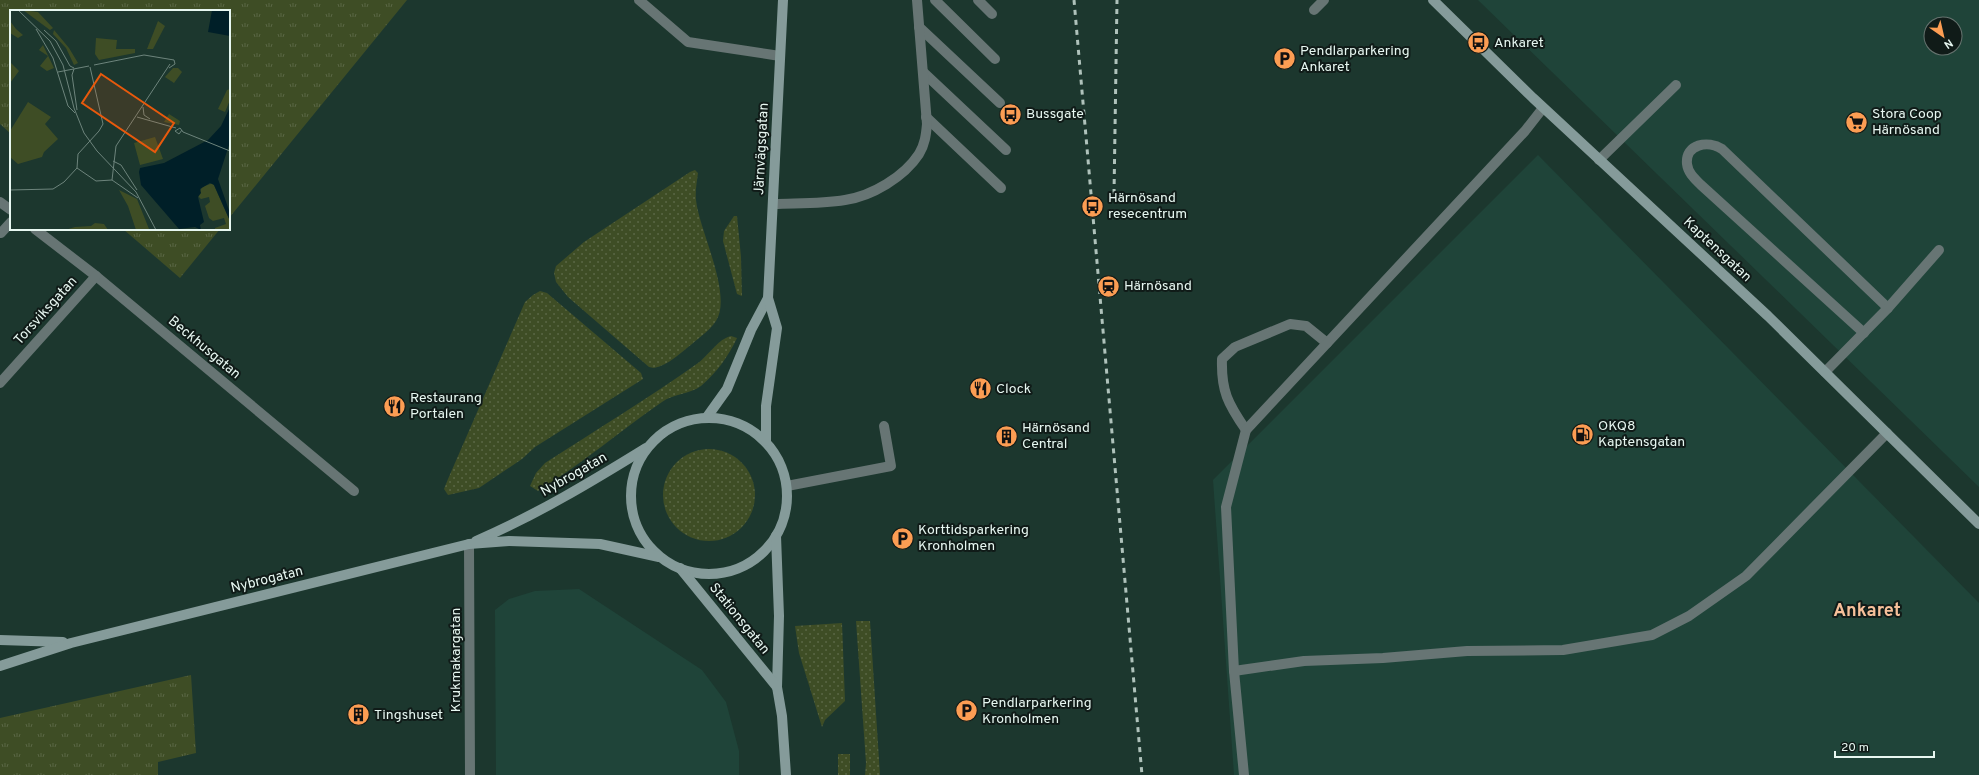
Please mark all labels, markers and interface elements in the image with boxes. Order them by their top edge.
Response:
inset map [10,10,230,230]
north arrow [1923,16,1963,56]
bus stop icon: Ankaret [1465,30,1491,56]
place label: Ankaret [1494,35,1544,52]
text: N [1941,35,1955,51]
place label: Pendlarparkering Ankaret [1300,43,1410,76]
parking icon: Pendlarparkering Ankaret [1272,46,1298,72]
bus stop icon: Bussgate [997,101,1023,127]
street label: Järnvägsgatan [751,102,773,196]
place label: Bussgate [1026,106,1084,123]
place label: Stora Coop Härnösand [1872,106,1942,139]
supermarket icon: Stora Coop Härnösand [1844,109,1870,135]
place label: Härnösand resecentrum [1108,190,1187,223]
bus stop icon: Härnösand resecentrum [1079,193,1105,219]
street label: Kaptensgatan [1679,214,1755,286]
street label: Torsviksgatan [11,273,81,349]
station icon: Härnösand [1095,273,1121,299]
place label: Härnösand [1124,278,1192,295]
street label: Beckhusgatan [164,313,244,383]
restaurant icon: Clock [968,376,994,402]
place label: Clock [996,381,1031,398]
place label: Restaurang Portalen [410,390,482,423]
restaurant icon: Restaurang Portalen [382,393,408,419]
place label: OKQ8 Kaptensgatan [1598,418,1685,451]
place label: Härnösand Central [1022,420,1090,453]
fuel station icon: OKQ8 Kaptensgatan [1569,421,1595,447]
building icon: Härnösand Central [993,423,1019,449]
street label: Nybrogatan [538,449,610,501]
place label: Korttidsparkering Kronholmen [918,522,1029,555]
parking icon: Korttidsparkering Kronholmen [889,525,915,551]
street label: Nybrogatan [229,563,305,597]
street label: Stationsgatan [705,580,773,658]
district label: Ankaret [1833,600,1901,623]
street label: Krukmakargatan [448,608,465,712]
place label: Pendlarparkering Kronholmen [982,695,1092,728]
parking icon: Pendlarparkering Kronholmen [953,698,979,724]
building icon: Tingshuset [346,702,372,728]
place label: Tingshuset [374,707,443,724]
scale bar [1835,733,1934,759]
text: 20 m [1841,740,1869,756]

